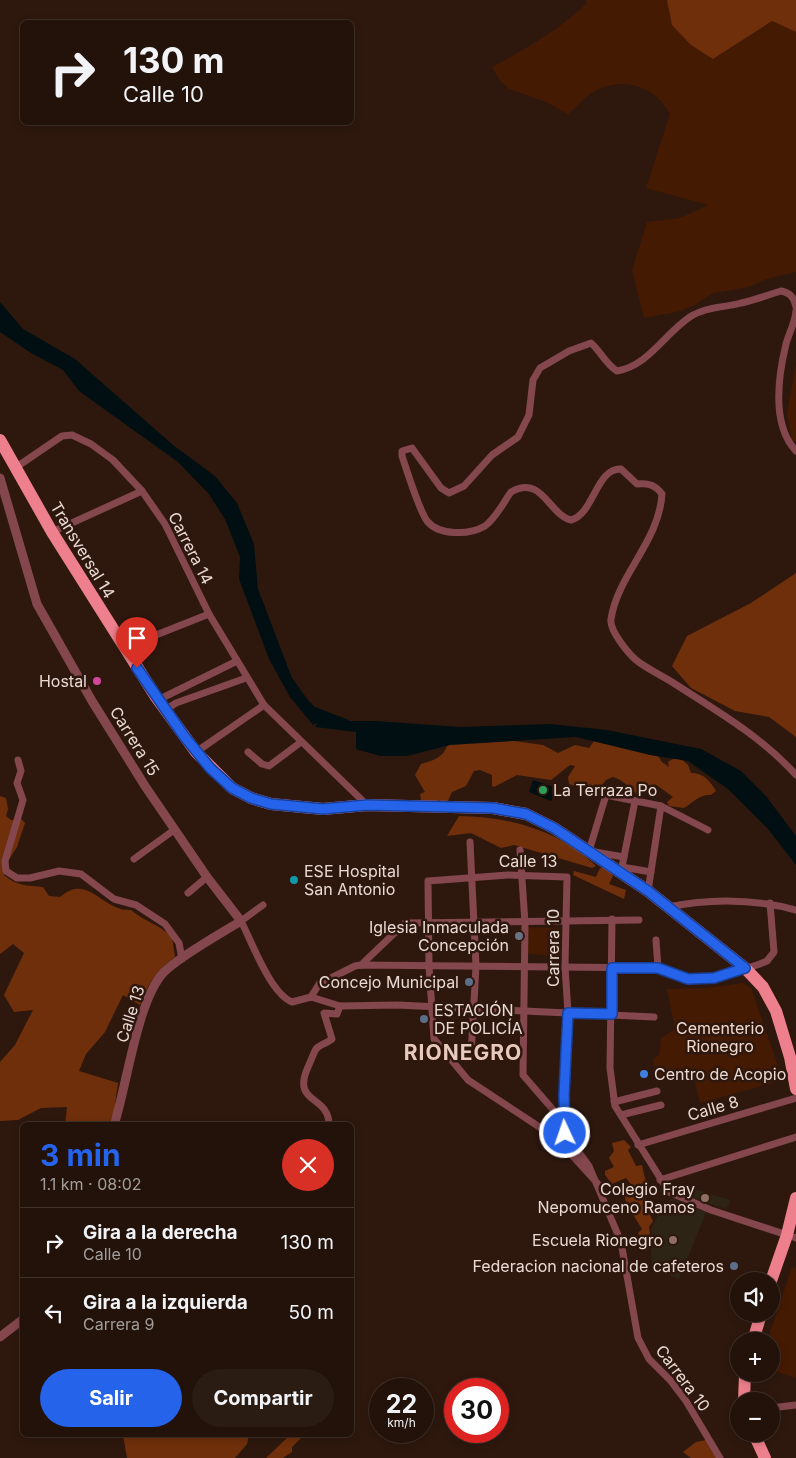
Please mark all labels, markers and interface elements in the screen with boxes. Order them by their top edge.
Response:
text: 130 m [123,39,225,81]
icon: right [40,40,105,105]
text: Calle 10 [123,81,204,107]
street label: Transversal 14 [46,498,120,602]
street label: Carrera 14 [164,509,218,587]
pin [116,617,158,668]
icon: arrive [123,624,151,652]
place label: Hostal [39,671,87,691]
marker: Hostal [91,675,103,687]
street label: Carrera 15 [106,703,164,779]
place label: La Terraza Po [553,780,657,800]
marker: La Terraza Po [537,784,549,796]
street label: Calle 13 [499,851,557,871]
place label: ESE Hospital San Antonio [304,861,400,899]
marker: ESE Hospital San Antonio [288,874,300,886]
street label: Carrera 10 [543,909,563,987]
place label: Iglesia Inmaculada Concepción [369,917,509,955]
marker: Iglesia Inmaculada Concepción [513,930,525,942]
place label: Concejo Municipal [319,972,459,992]
marker: Concejo Municipal [463,976,475,988]
street label: Calle 13 [111,983,149,1045]
place label: ESTACIÓN DE POLICÍA [434,1000,522,1038]
marker: ESTACIÓN DE POLICÍA [418,1013,430,1025]
park label: Cementerio Rionegro [676,1018,764,1056]
district label: RIONEGRO [404,1040,522,1065]
place label: Centro de Acopio [654,1064,786,1084]
marker: Centro de Acopio [638,1068,650,1080]
street label: Calle 8 [685,1091,741,1125]
position arrow [538,1106,590,1158]
text: 3 min [40,1137,121,1173]
button: close [282,1139,334,1191]
text: 1.1 km · 08:02 [40,1174,142,1194]
place label: Colegio Fray Nepomuceno Ramos [537,1179,695,1217]
marker: Colegio Fray Nepomuceno Ramos [699,1192,711,1204]
text: Gira a la derecha [83,1221,238,1244]
icon: right [40,1229,68,1257]
place label: Escuela Rionegro [532,1230,663,1250]
text: 130 m [281,1231,334,1254]
marker: Escuela Rionegro [667,1234,679,1246]
text: Calle 10 [83,1244,142,1264]
place label: Federacion nacional de cafeteros [472,1256,724,1276]
marker: Federacion nacional de cafeteros [728,1260,740,1272]
map controls [730,1272,780,1442]
button: sound [730,1272,780,1322]
text: Gira a la izquierda [83,1291,248,1314]
icon: left [40,1299,68,1327]
text: 50 m [288,1301,334,1324]
text: Carrera 9 [83,1314,154,1334]
button: + [730,1332,780,1382]
street label: Carrera 10 [652,1341,714,1415]
button: Salir [40,1369,182,1427]
button: Compartir [192,1369,334,1427]
speed limit sign: 30 [444,1378,509,1443]
text: 22 [386,1389,417,1419]
button: − [730,1392,780,1442]
text: km/h [387,1415,416,1430]

